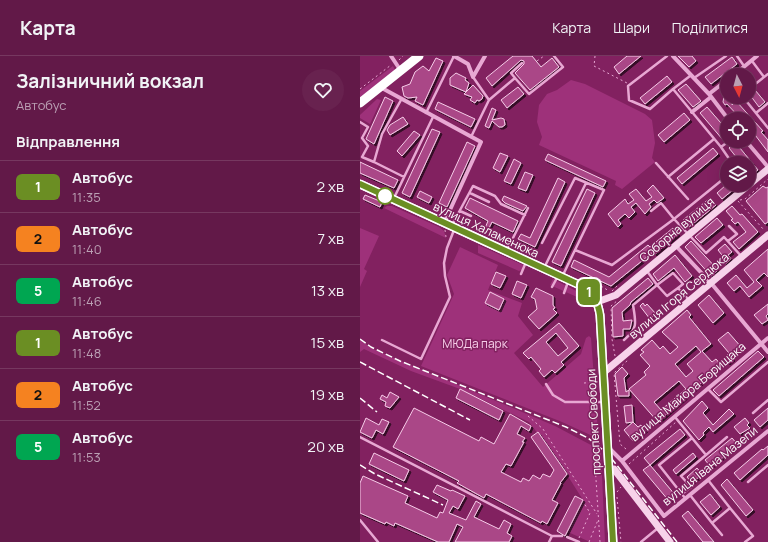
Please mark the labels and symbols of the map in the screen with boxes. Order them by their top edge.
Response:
north arrow [720,68,756,104]
unlabelled marker [376,187,394,205]
street label: Соборна вулиця [635,193,718,266]
street label: вулиця Халаменюка [431,198,542,261]
street label: вулиця Ігоря Сердюка [625,249,732,343]
line badge: 1 [576,279,602,305]
park label: МЮДа парк [442,335,509,352]
street label: вулиця Майора Борищака [626,338,749,445]
street label: проспект Свободи [582,369,605,475]
street label: вулиця Івана Мазепи [658,422,761,509]

